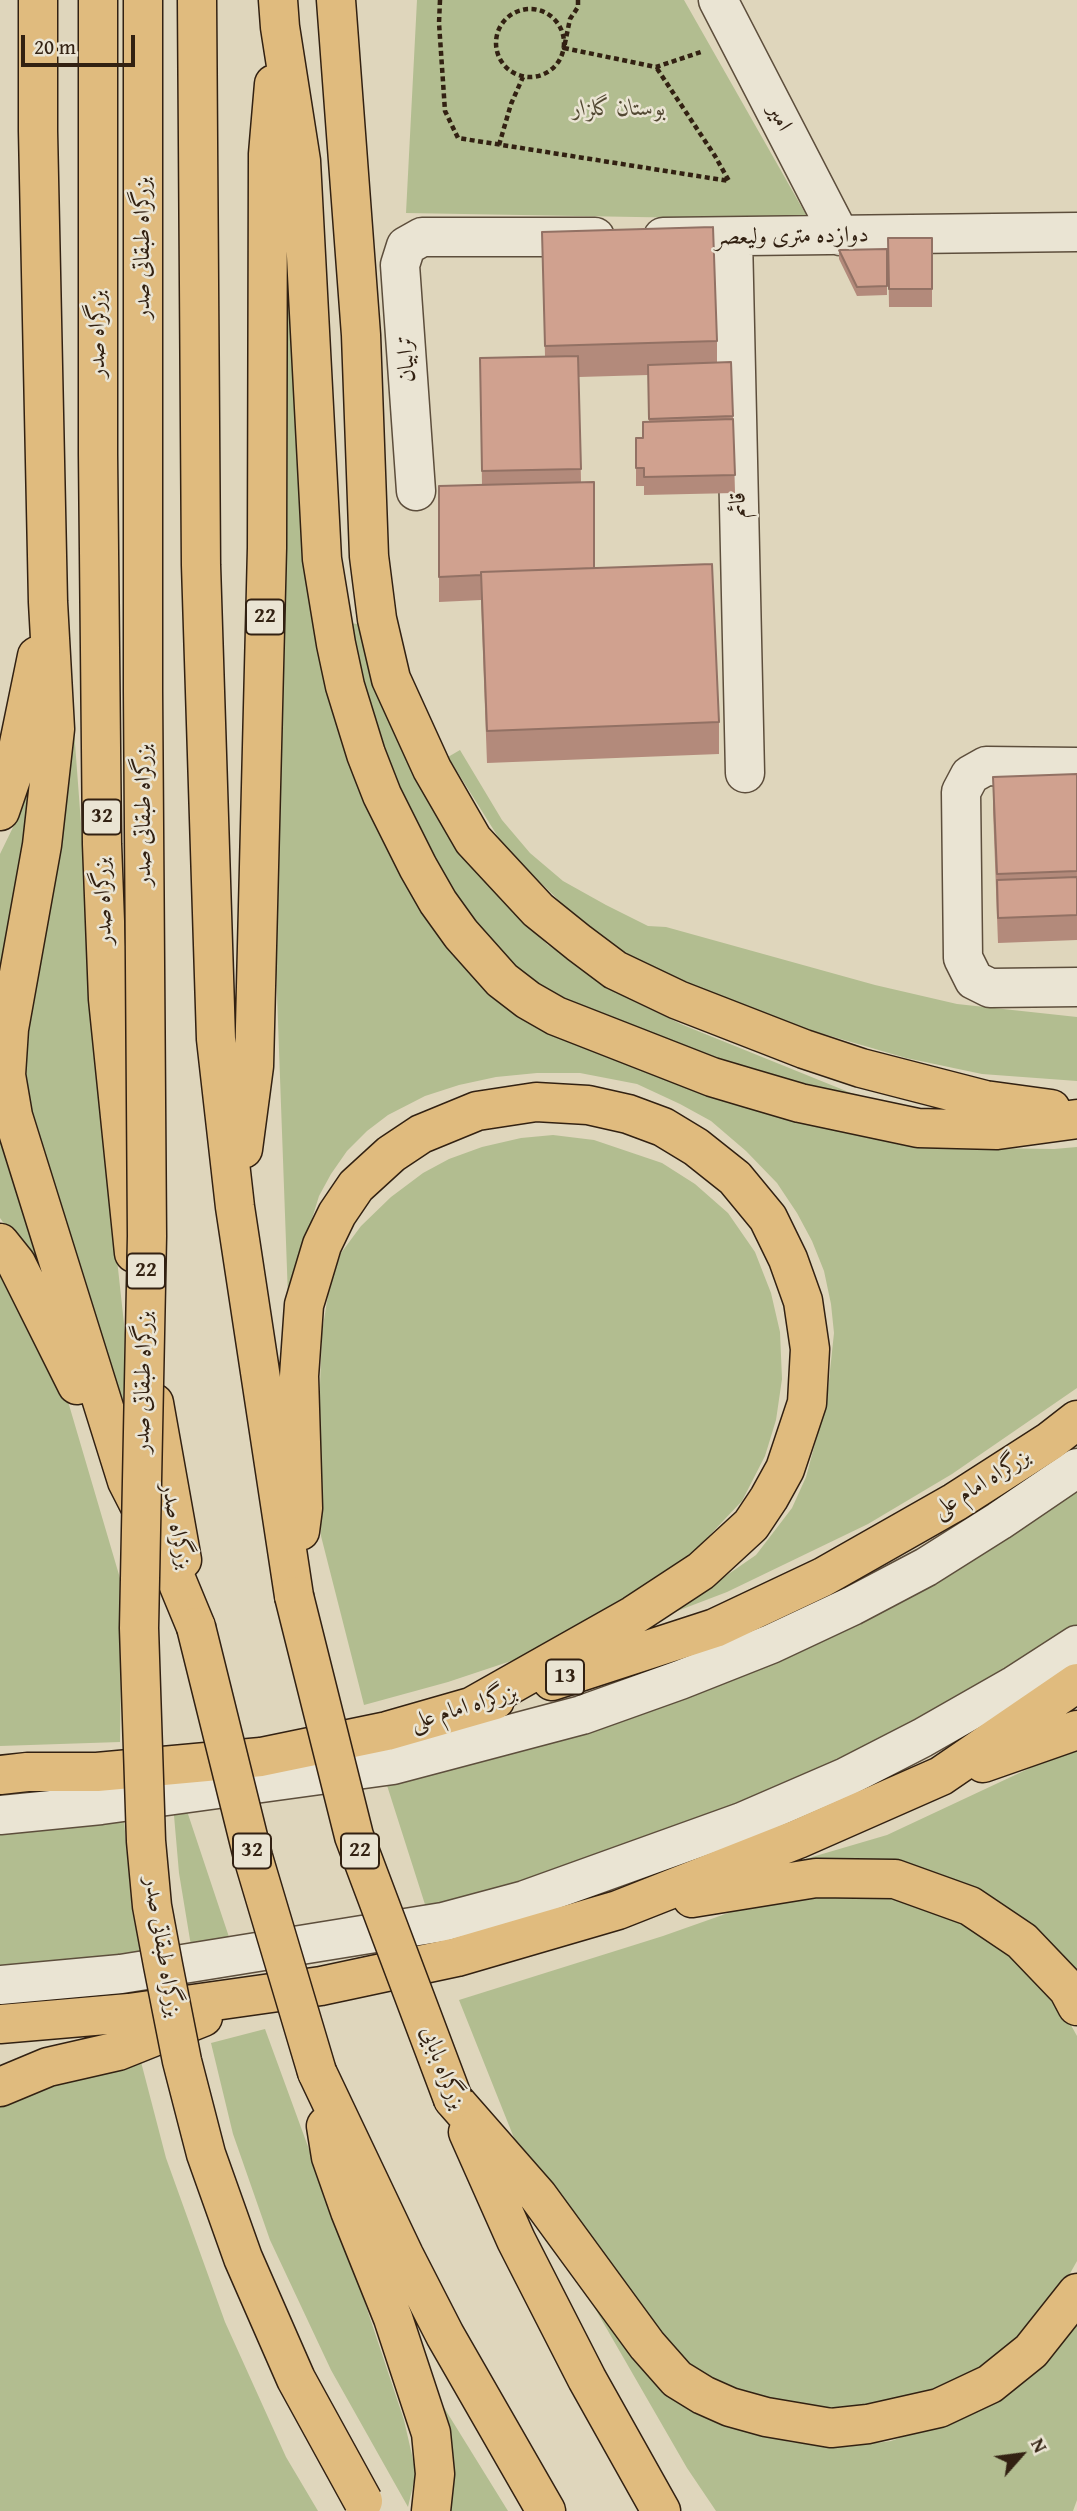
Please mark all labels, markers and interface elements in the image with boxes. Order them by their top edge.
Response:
scale bar [24,21,138,65]
text: 20 m [34,31,76,62]
park label: بوستان گلزار [572,95,666,123]
street label: امیر [761,100,797,136]
street label: بزرگراه طبقاتی صدر [129,177,157,319]
street label: دوازده متری ولیعصر [715,222,869,252]
street label: بزرگراه صدر [84,290,112,378]
street label: ترابیان [392,335,422,383]
street label: قائم [725,492,753,518]
road number: 22 [246,600,284,634]
street label: بزرگراه طبقاتی صدر [130,744,158,886]
road number: 32 [83,800,121,834]
street label: بزرگراه صدر [89,857,119,945]
road number: 22 [127,1254,165,1288]
street label: بزرگراه طبقاتی صدر [129,1311,159,1453]
street label: بزرگراه امام علی [928,1443,1036,1525]
street label: بزرگراه صدر [154,1480,198,1572]
road number: 13 [546,1660,584,1694]
street label: بزرگراه امام علی [407,1679,521,1737]
road number: 32 [233,1834,271,1868]
road number: 22 [341,1834,379,1868]
street label: بزرگراه طبقاتی صدر [137,1875,187,2019]
street label: بزرگراه بابایی [413,2022,471,2114]
north arrow [986,2420,1056,2490]
text: N [1024,2433,1055,2457]

